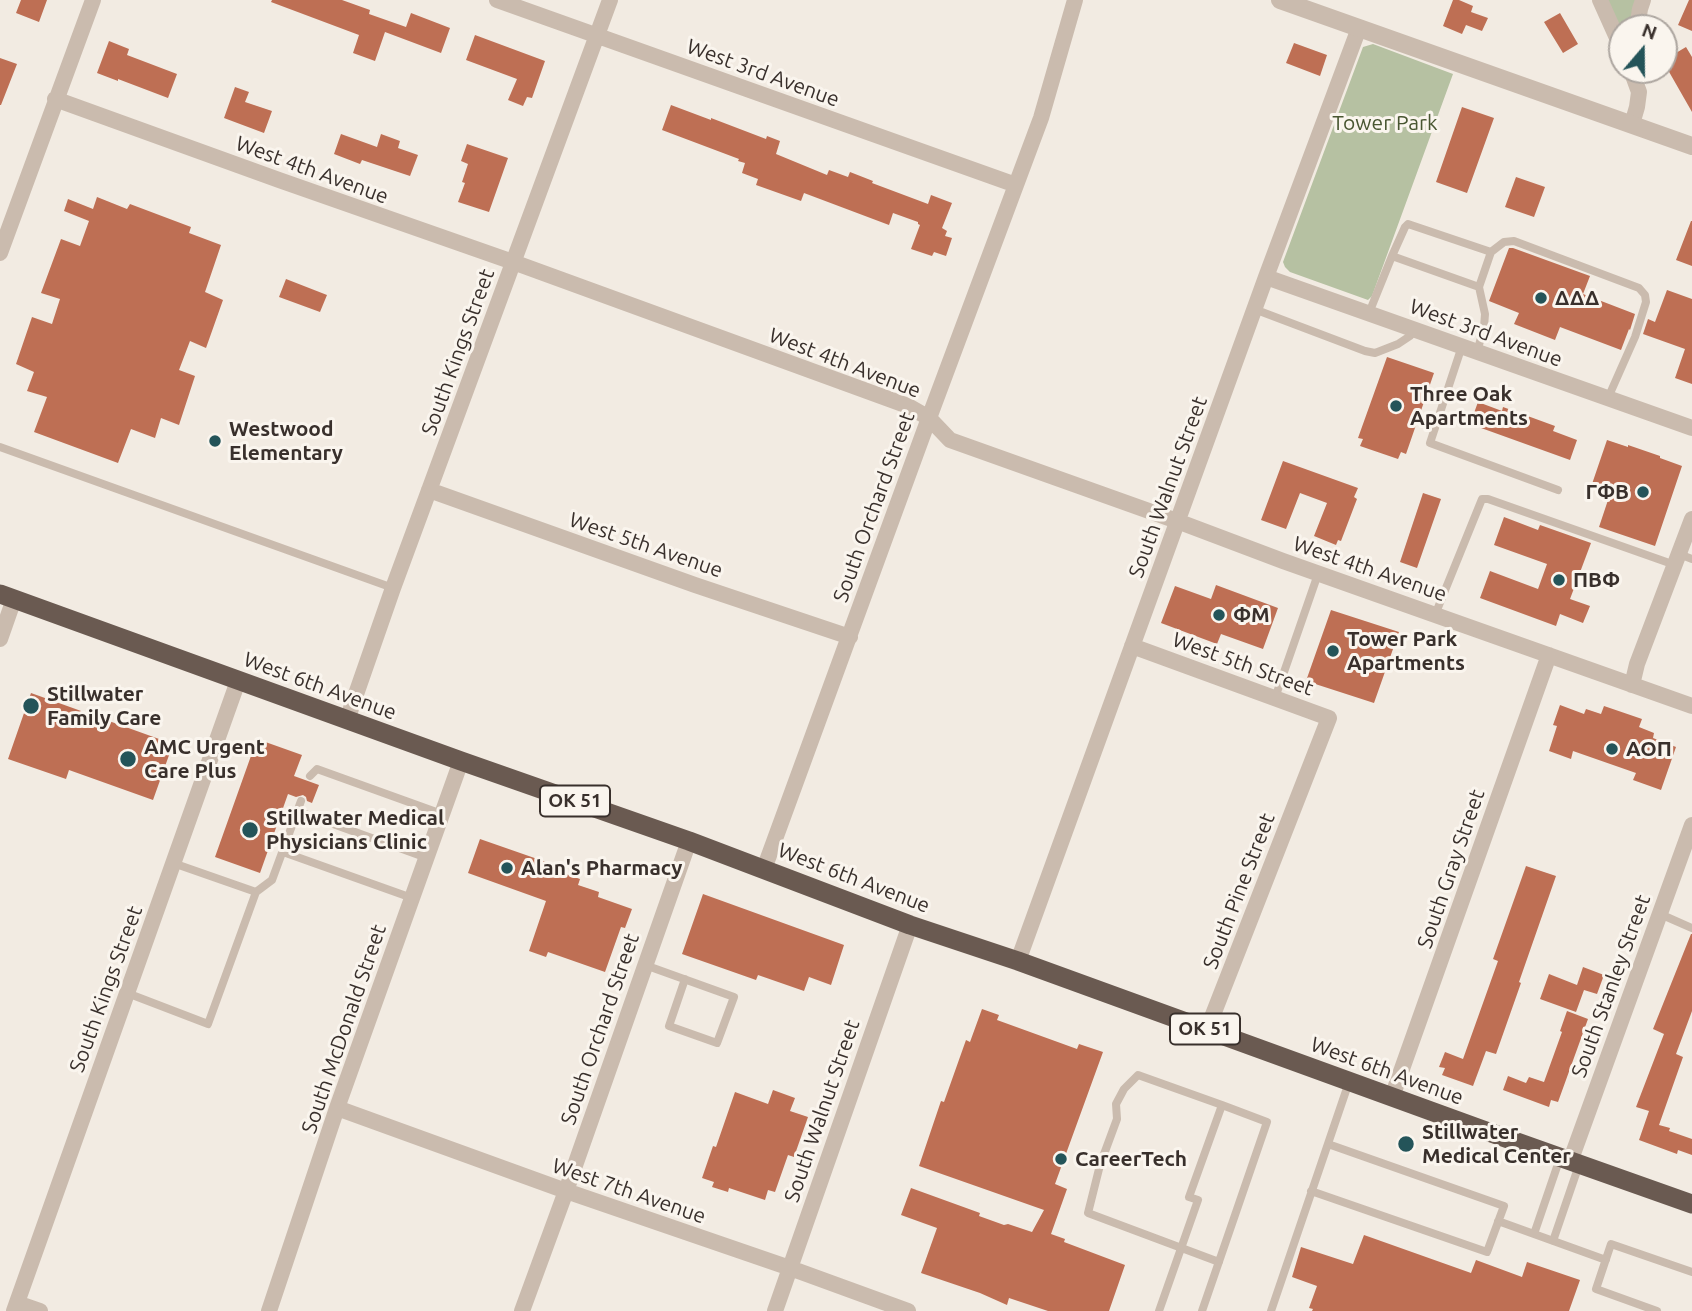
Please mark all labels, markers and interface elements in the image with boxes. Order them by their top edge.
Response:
north arrow [1608,14,1678,84]
text: N [1639,18,1660,44]
street label: West 3rd Avenue [683,34,843,112]
park label: Tower Park [1332,110,1438,136]
street label: West 4th Avenue [232,131,392,209]
street label: South Kings Street [416,265,500,439]
place label: ΔΔΔ [1555,285,1599,311]
marker: ΔΔΔ [1533,290,1549,306]
street label: West 3rd Avenue [1406,294,1566,372]
street label: West 4th Avenue [766,322,924,404]
place label: Three Oak Apartments [1410,381,1528,431]
street label: South Walnut Street [1123,393,1213,581]
marker: Three Oak Apartments [1388,398,1404,414]
street label: South Orchard Street [828,408,920,606]
place label: Westwood Elementary [229,416,343,466]
marker: Westwood Elementary [207,433,223,449]
place label: ΓΦΒ [1585,479,1629,505]
marker: ΓΦΒ [1635,484,1651,500]
street label: West 5th Avenue [566,507,726,583]
street label: West 4th Avenue [1290,531,1450,607]
place label: ΠΒΦ [1573,567,1620,593]
marker: ΠΒΦ [1551,572,1567,588]
place label: ΦΜ [1233,602,1270,628]
marker: ΦΜ [1211,607,1227,623]
place label: Tower Park Apartments [1347,626,1465,676]
street label: West 5th Street [1169,627,1317,701]
marker: Tower Park Apartments [1325,643,1341,659]
street label: West 6th Avenue [240,647,400,725]
place label: Stillwater Family Care [47,681,161,731]
marker: Stillwater Family Care [21,696,41,716]
place label: AMC Urgent Care Plus [144,734,265,784]
place label: AOΠ [1626,736,1672,762]
marker: AOΠ [1604,741,1620,757]
marker: AMC Urgent Care Plus [118,749,138,769]
road number: OK 51 [540,786,610,816]
street label: South Gray Street [1412,786,1490,952]
place label: Stillwater Medical Physicians Clinic [266,805,444,855]
street label: South Pine Street [1198,809,1280,973]
marker: Stillwater Medical Physicians Clinic [240,820,260,840]
street label: West 6th Avenue [775,837,933,919]
place label: Alan's Pharmacy [521,855,682,881]
marker: Alan's Pharmacy [499,860,515,876]
street label: South Stanley Street [1566,891,1656,1081]
street label: South Kings Street [64,902,148,1076]
street label: South McDonald Street [296,921,392,1137]
street label: South Orchard Street [555,930,645,1128]
road number: OK 51 [1170,1014,1240,1044]
street label: South Walnut Street [779,1016,865,1206]
street label: West 6th Avenue [1307,1032,1467,1110]
place label: Stillwater Medical Center [1422,1119,1571,1169]
marker: Stillwater Medical Center [1396,1134,1416,1154]
place label: CareerTech [1075,1146,1187,1172]
marker: CareerTech [1053,1151,1069,1167]
street label: West 7th Avenue [549,1153,709,1229]

